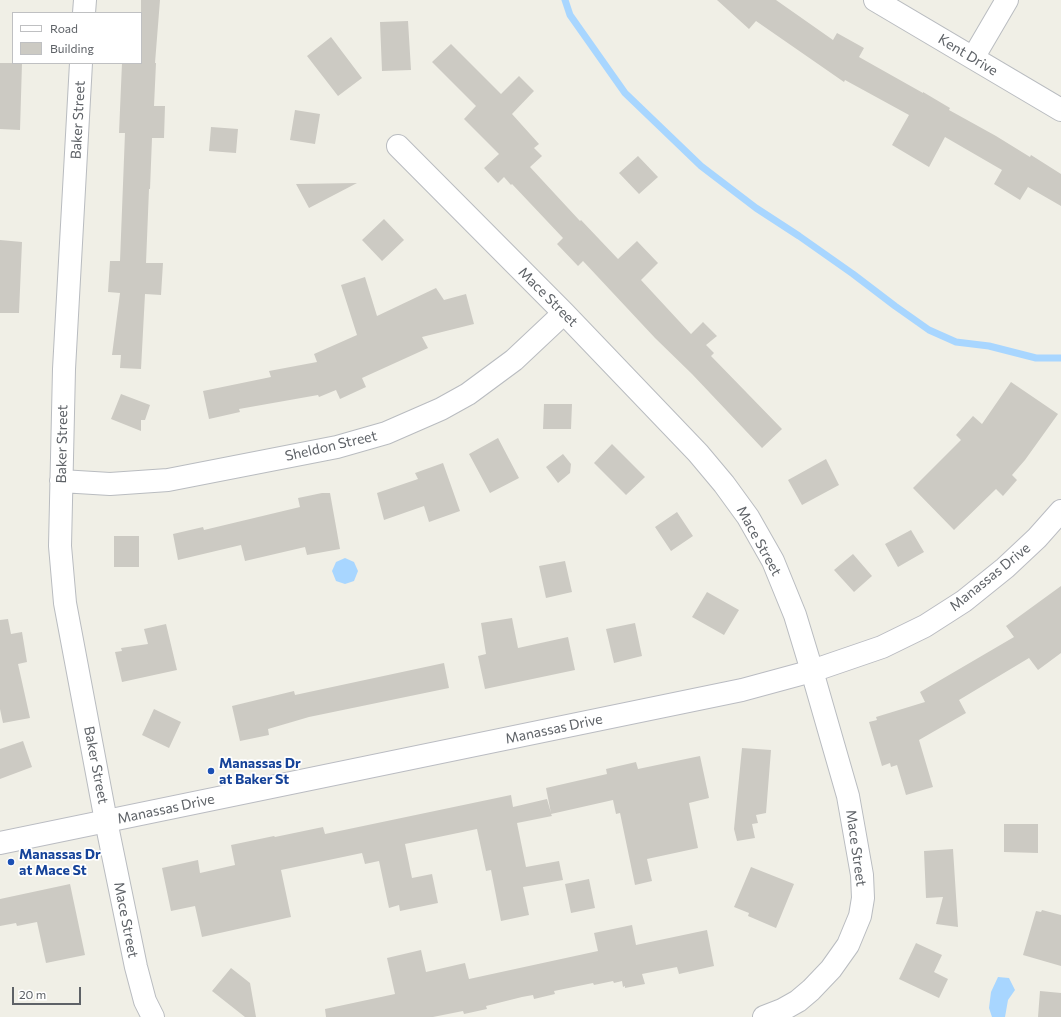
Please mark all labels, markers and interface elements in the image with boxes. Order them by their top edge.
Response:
legend [12,12,142,64]
text: Road [50,21,78,35]
street label: Kent Drive [935,31,1001,79]
text: Building [50,41,94,55]
street label: Baker Street [68,80,88,160]
street label: Mace Street [515,264,581,330]
street label: Baker Street [53,404,71,484]
street label: Sheldon Street [283,427,379,465]
street label: Mace Street [733,503,785,579]
street label: Manassas Drive [946,539,1034,615]
street label: Manassas Drive [504,711,604,747]
street label: Baker Street [80,725,112,805]
place label: Manassas Dr at Baker St [219,755,301,788]
marker: Manassas Dr at Baker St [206,766,216,776]
street label: Manassas Drive [116,791,216,827]
street label: Mace Street [842,809,870,887]
place label: Manassas Dr at Mace St [19,846,101,878]
marker: Manassas Dr at Mace St [6,857,16,867]
street label: Mace Street [110,881,142,959]
scale bar [14,979,83,1005]
text: 20 m [19,987,46,1001]

